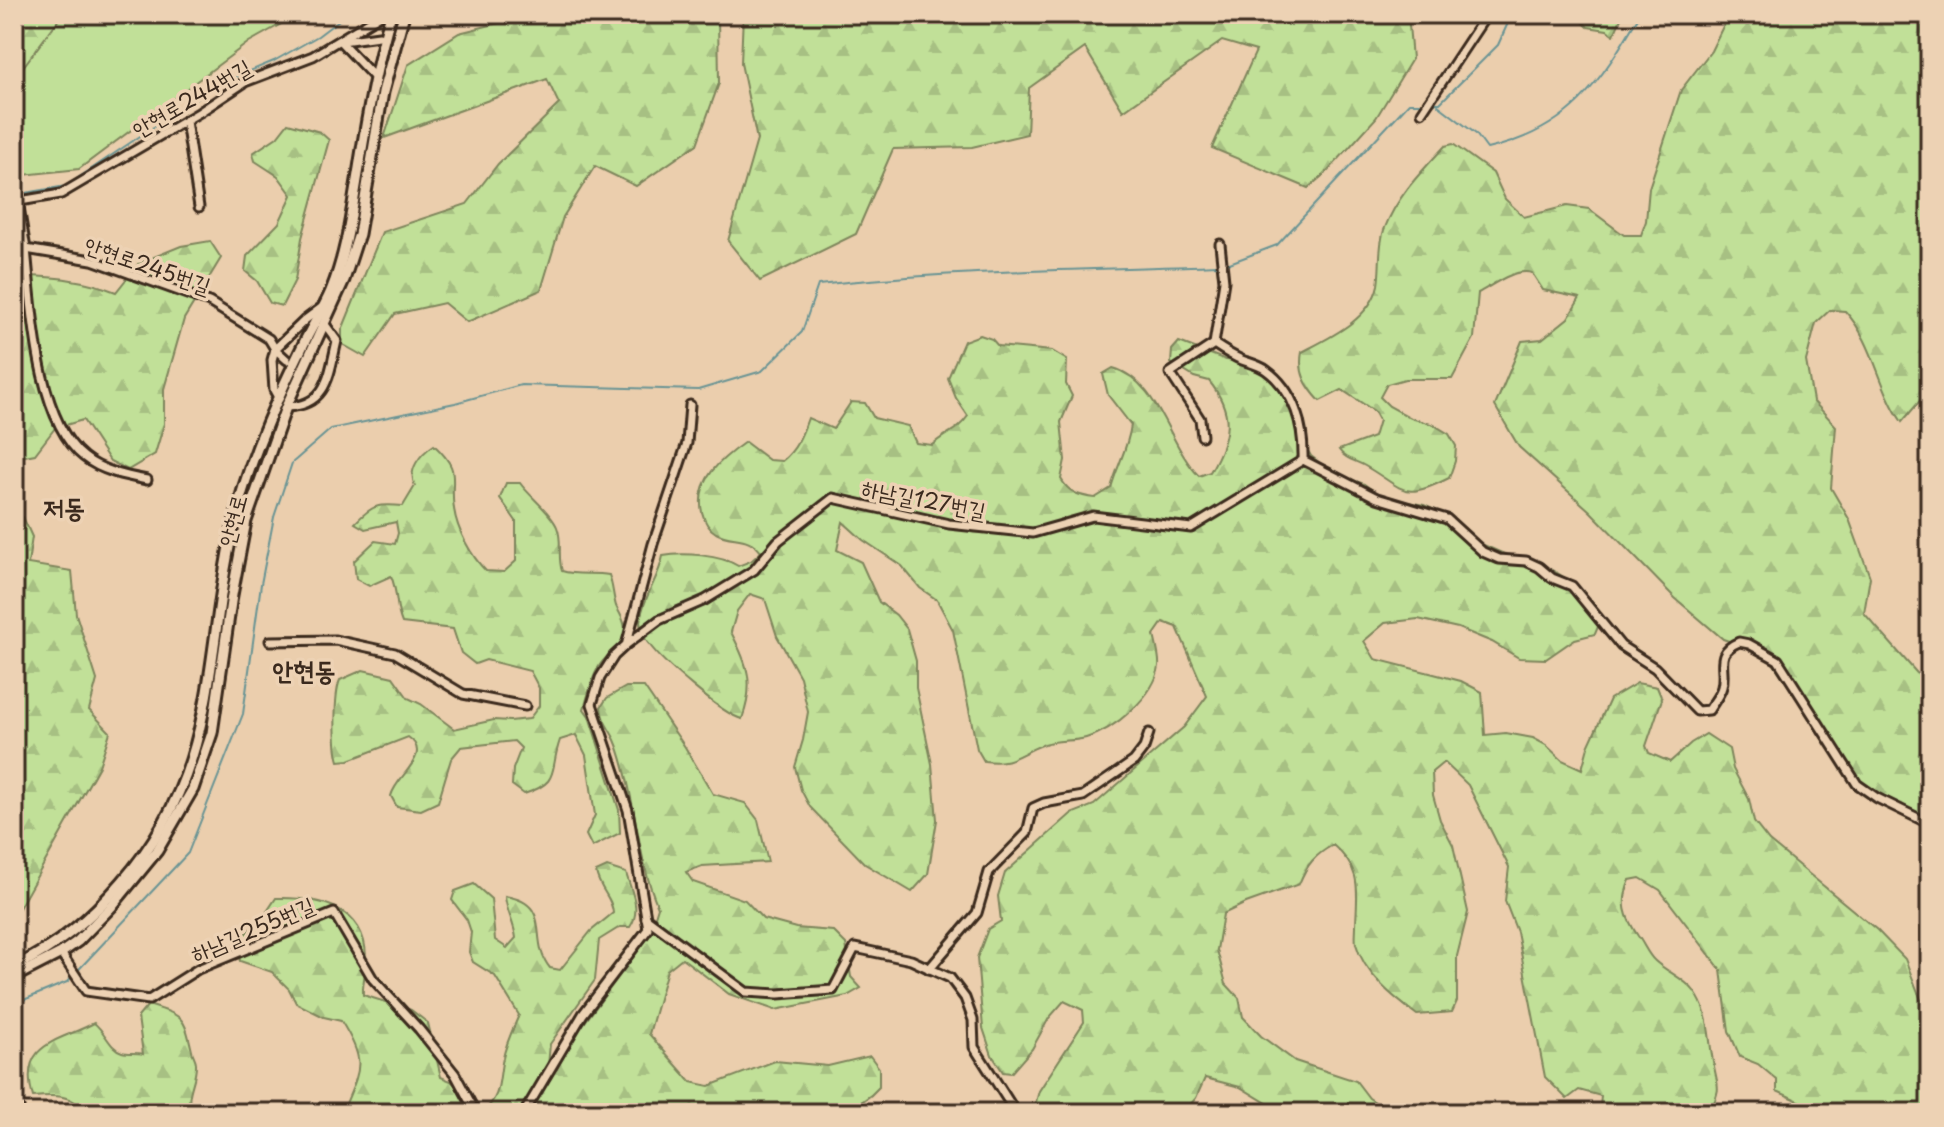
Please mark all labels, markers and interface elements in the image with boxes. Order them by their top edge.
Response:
street label: 안현로244번길 [125,49,257,144]
street label: 안현로245번길 [80,227,216,301]
street label: 하남길127번길 [859,470,989,526]
district label: 저동 [43,487,85,526]
street label: 안현로 [208,490,254,550]
district label: 안현동 [273,650,335,689]
street label: 하남길255번길 [185,887,319,969]

